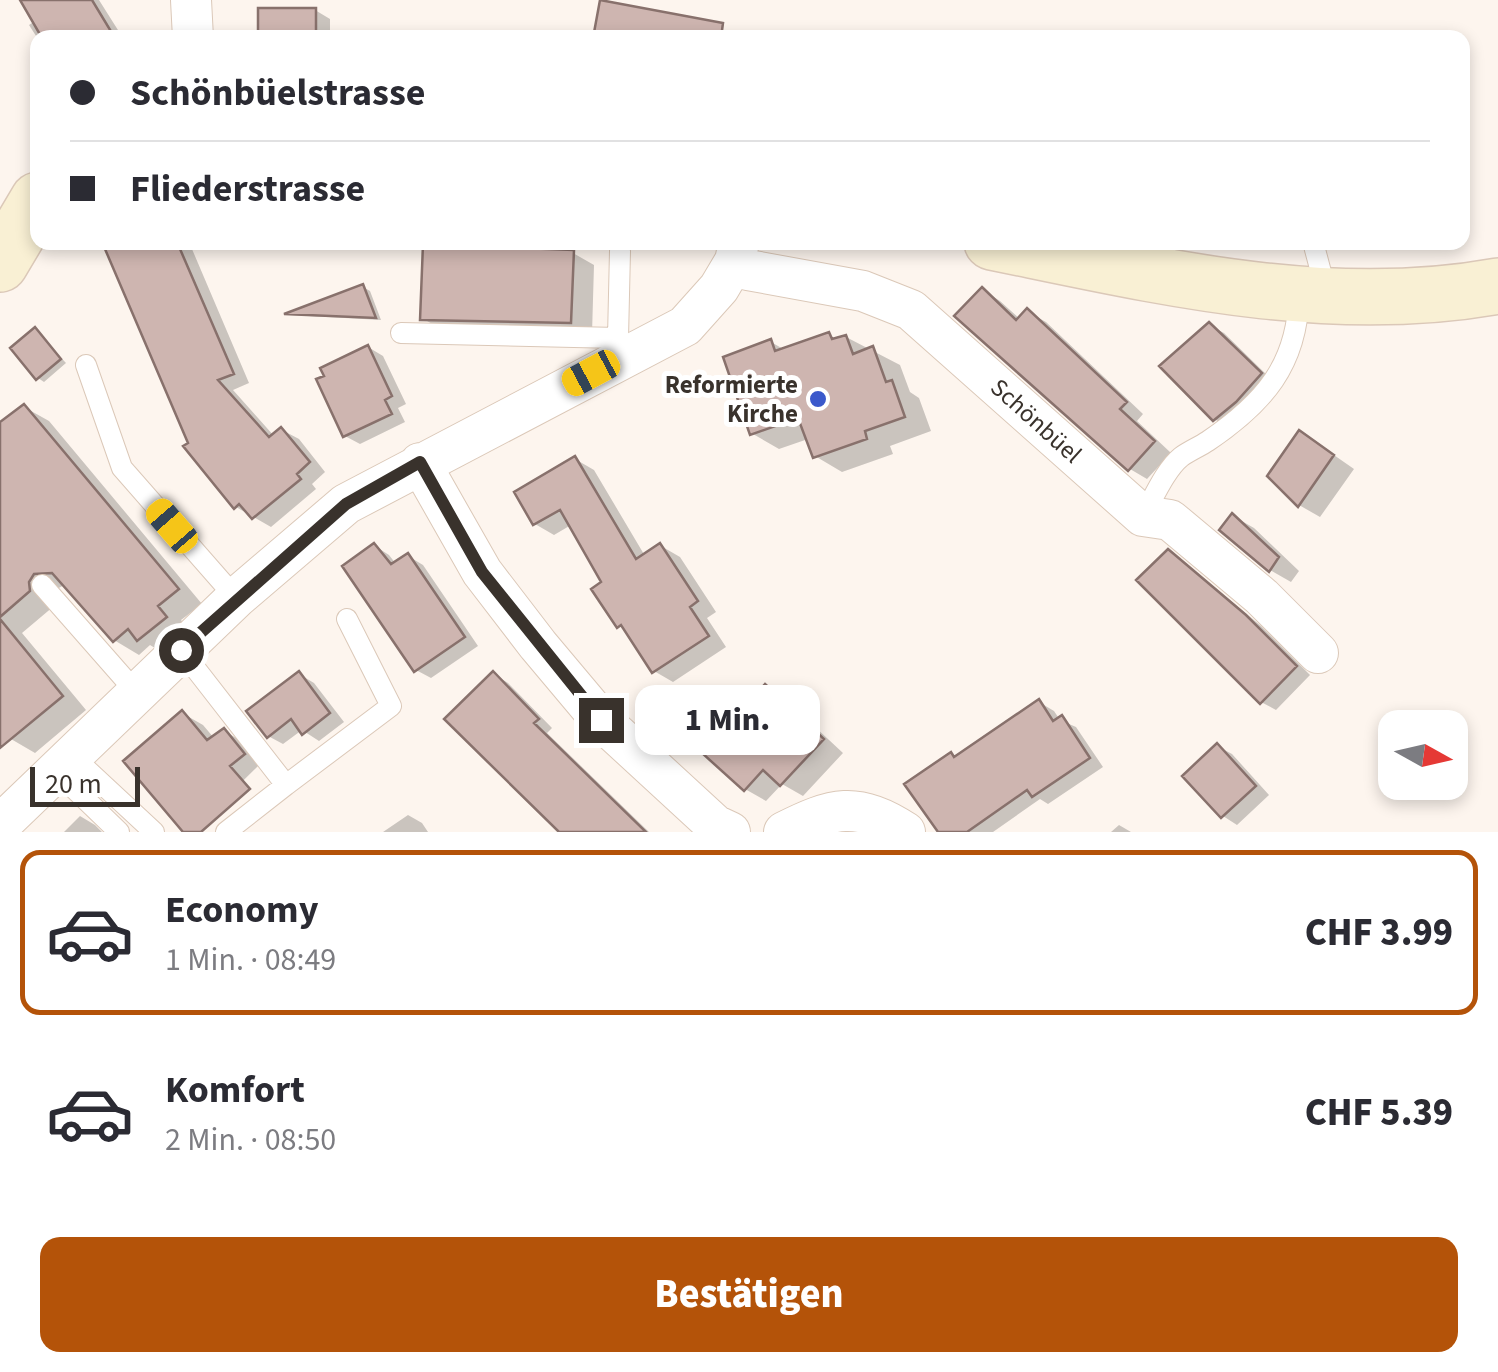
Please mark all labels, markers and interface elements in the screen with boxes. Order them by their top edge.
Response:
text: Schönbüelstrasse [130,66,425,120]
text: Fliederstrasse [130,162,365,216]
car [557,346,625,400]
place label: Reformierte Kirche [665,367,798,432]
street label: Schönbüel [982,370,1090,472]
marker: Reformierte Kirche [807,388,829,410]
car [141,494,203,558]
route start [159,628,204,673]
callout: 1 Min. [636,685,821,755]
text: 1 Min. [685,697,770,743]
route end [579,698,624,743]
north arrow [1378,710,1468,800]
map controls [1378,710,1468,800]
scale bar [30,762,140,806]
text: 20 m [45,764,102,804]
text: Economy [165,883,318,937]
icon: car [45,888,135,978]
text: CHF 3.99 [1305,906,1453,960]
text: 1 Min. · 08:49 [165,937,336,983]
text: Komfort [165,1063,305,1117]
icon: car [45,1068,135,1158]
text: CHF 5.39 [1305,1086,1453,1140]
text: 2 Min. · 08:50 [165,1117,336,1163]
button: Bestätigen [40,1237,1458,1352]

